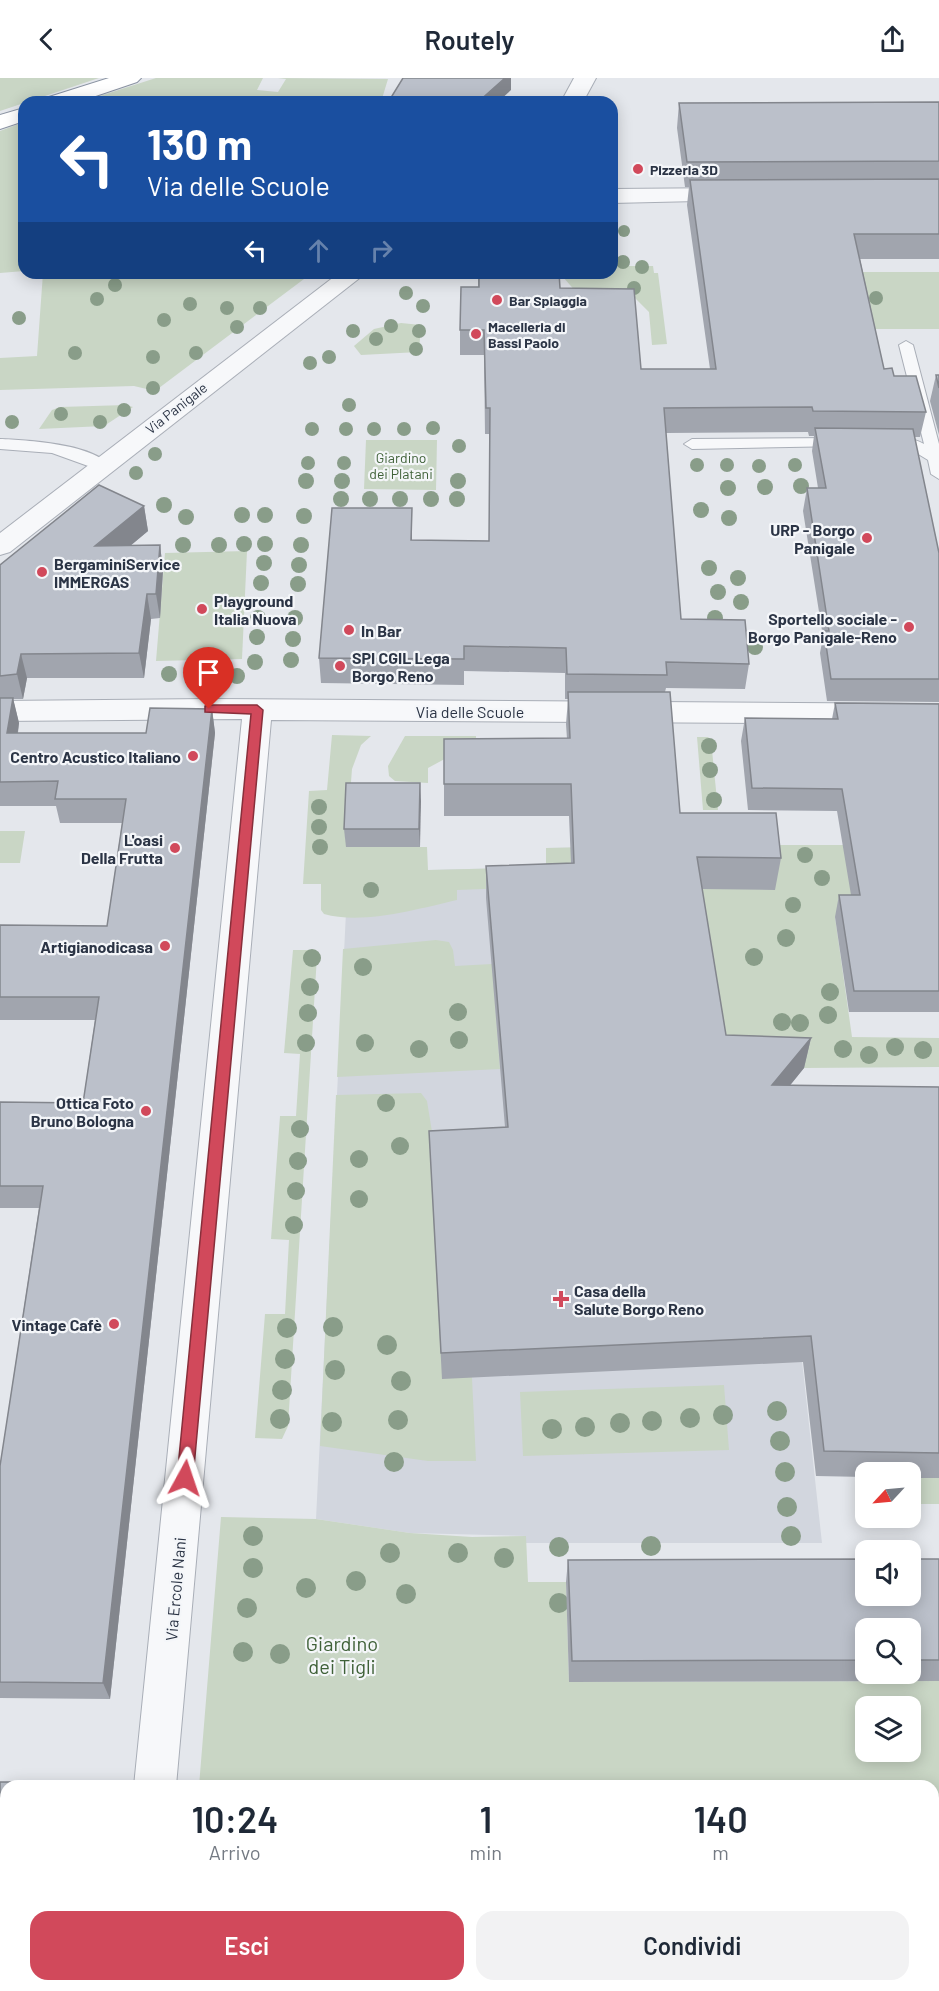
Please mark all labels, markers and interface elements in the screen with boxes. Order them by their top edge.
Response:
icon: back [30,23,63,56]
text: Routely [424,23,515,55]
icon: share [876,23,909,56]
text: 130 m [147,118,252,168]
icon: left [48,120,126,198]
place label: Pizzeria 3D [650,161,718,178]
marker: Pizzeria 3D [631,162,645,176]
text: Via delle Scuole [147,169,330,201]
icon: left [239,234,272,267]
icon: ahead [302,234,335,267]
icon: right [365,234,398,267]
place label: Bar Spiaggia [509,292,587,309]
marker: Bar Spiaggia [490,293,504,307]
place label: Macelleria di Bassi Paolo [488,318,566,351]
marker: Macelleria di Bassi Paolo [469,327,483,341]
street label: Via Panigale [142,379,210,437]
park label: Giardino dei Platani [369,449,433,482]
place label: URP - Borgo Panigale [770,520,855,557]
marker: URP - Borgo Panigale [860,531,874,545]
place label: BergaminiService IMMERGAS [54,554,180,591]
marker: BergaminiService IMMERGAS [35,565,49,579]
place label: Playground Italia Nuova [214,591,297,628]
marker: Playground Italia Nuova [195,602,209,616]
place label: Sportello sociale - Borgo Panigale-Reno [748,609,897,646]
marker: Sportello sociale - Borgo Panigale-Reno [902,620,916,634]
place label: In Bar [361,621,402,640]
marker: In Bar [342,623,356,637]
pin [183,647,234,709]
place label: SPI CGIL Lega Borgo Reno [352,648,450,685]
icon: arrive [192,656,225,689]
marker: SPI CGIL Lega Borgo Reno [333,659,347,673]
street label: Via delle Scuole [416,702,524,721]
place label: Centro Acustico Italiano [10,747,181,766]
marker: Centro Acustico Italiano [186,749,200,763]
place label: L'oasi Della Frutta [81,830,163,867]
marker: L'oasi Della Frutta [168,841,182,855]
place label: Artigianodicasa [40,937,153,956]
marker: Artigianodicasa [158,939,172,953]
place label: Ottica Foto Bruno Bologna [31,1093,134,1130]
marker: Ottica Foto Bruno Bologna [139,1104,153,1118]
place label: Casa della Salute Borgo Reno [574,1281,704,1318]
marker: Casa della Salute Borgo Reno [552,1290,570,1308]
place label: Vintage Cafè [12,1315,102,1334]
marker: Vintage Cafè [107,1317,121,1331]
position arrow [153,1446,217,1510]
north arrow [855,1462,921,1528]
map controls [855,1462,921,1762]
street label: Via Ercole Nani [161,1536,189,1642]
button: sound [855,1540,921,1606]
button: search [855,1618,921,1684]
park label: Giardino dei Tigli [306,1631,378,1678]
button: layers [855,1696,921,1762]
text: 10:24 [191,1797,278,1840]
text: 1 [479,1797,492,1840]
text: 140 [693,1797,748,1840]
text: Arrivo [209,1840,261,1864]
text: min [470,1840,502,1864]
text: m [712,1840,729,1864]
button: Esci [30,1911,464,1980]
button: Condividi [476,1911,909,1980]

